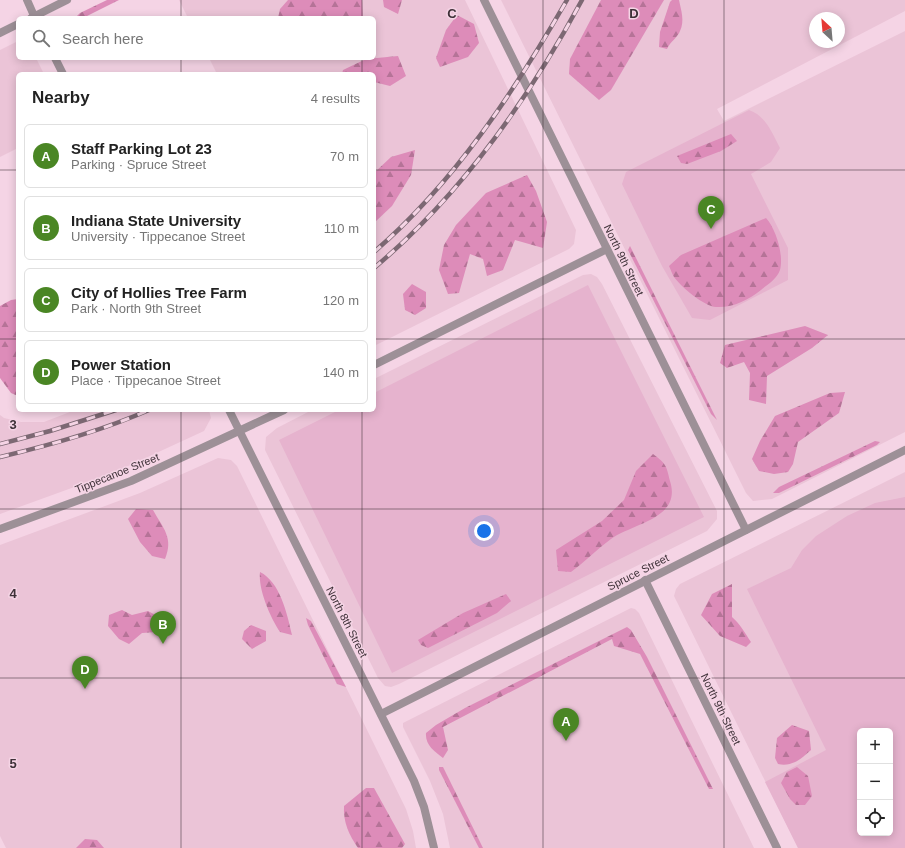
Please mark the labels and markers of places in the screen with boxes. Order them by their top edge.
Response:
pin: C [698,196,724,229]
pin: B [150,611,176,644]
pin: D [72,656,98,689]
pin: A [553,708,579,741]

